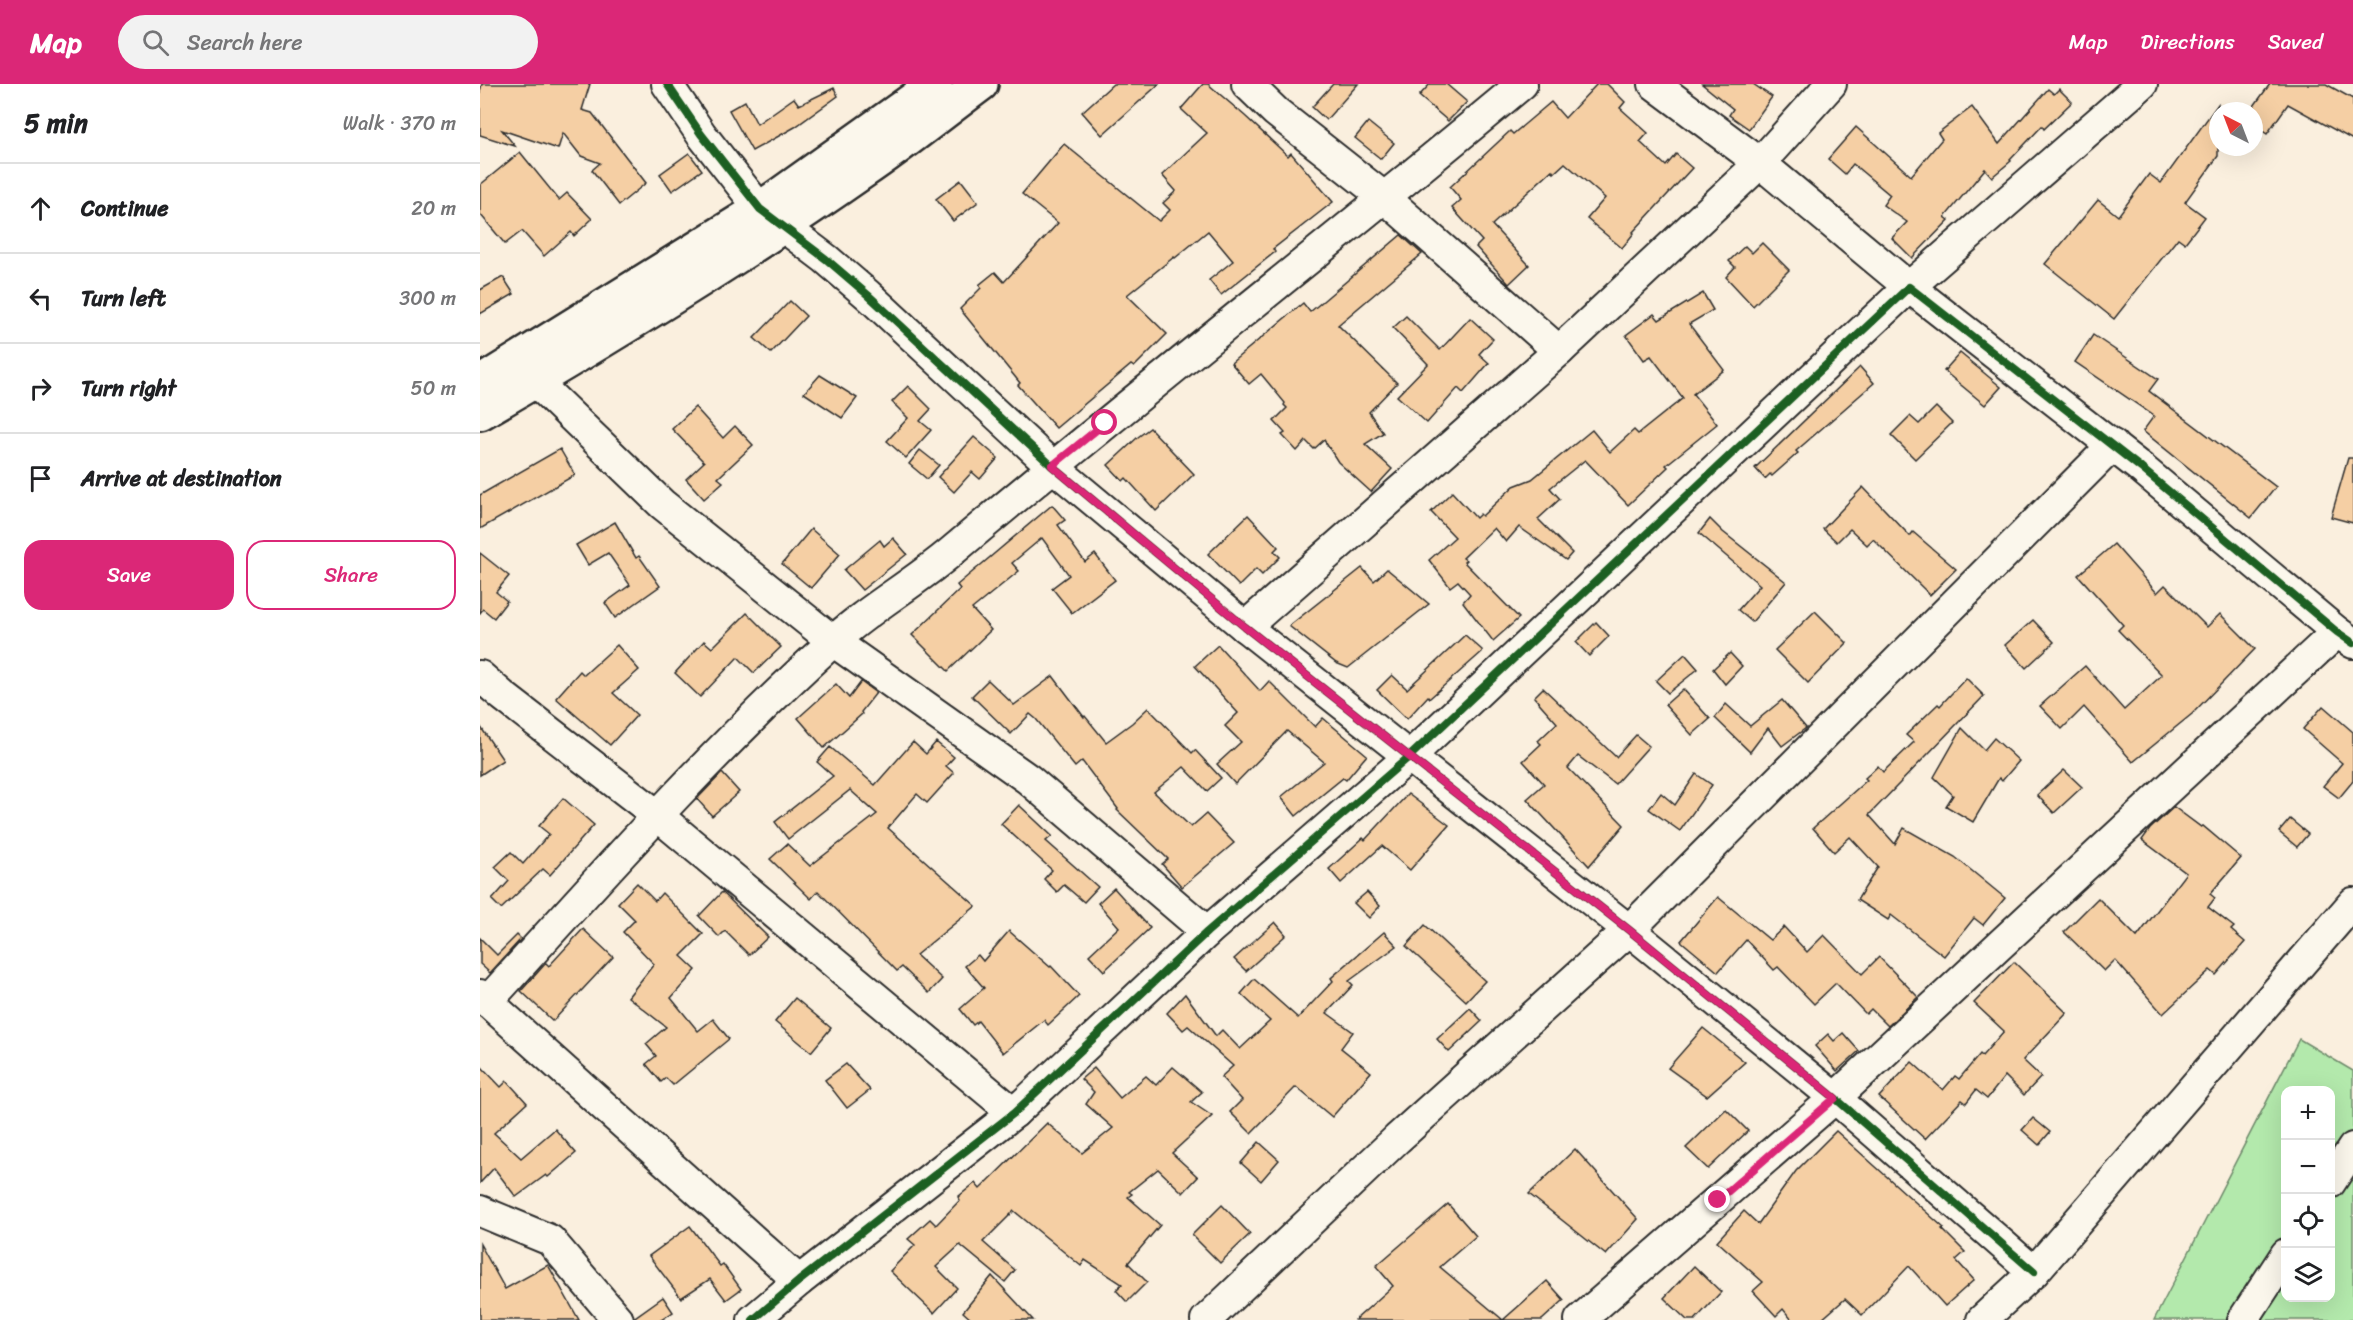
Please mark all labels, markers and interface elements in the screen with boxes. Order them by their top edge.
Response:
search box [118,15,538,69]
text: Map [30,18,82,67]
text: Search here [187,23,303,62]
text: Map [2069,23,2107,61]
text: Directions [2140,23,2235,61]
text: Saved [2268,23,2323,61]
icon: search [139,26,172,59]
text: 5 min [24,100,88,146]
north arrow [2209,102,2263,156]
text: Walk · 370 m [343,106,456,141]
text: Continue [81,189,169,228]
text: 20 m [411,191,456,226]
icon: ahead [24,192,57,225]
text: Turn left [81,279,166,318]
text: 300 m [399,281,456,316]
icon: left [24,282,57,315]
text: Turn right [81,369,176,408]
text: 50 m [411,371,456,406]
icon: right [24,372,57,405]
route start [1091,409,1117,435]
text: Arrive at destination [81,459,282,498]
icon: arrive [24,462,57,495]
button: Save [24,540,234,610]
button: Share [246,540,456,610]
map controls [2281,1086,2335,1302]
button: + [2281,1086,2335,1140]
button: − [2281,1140,2335,1194]
route end [1704,1186,1730,1212]
button: locate [2281,1194,2335,1248]
button: layers [2281,1248,2335,1302]

